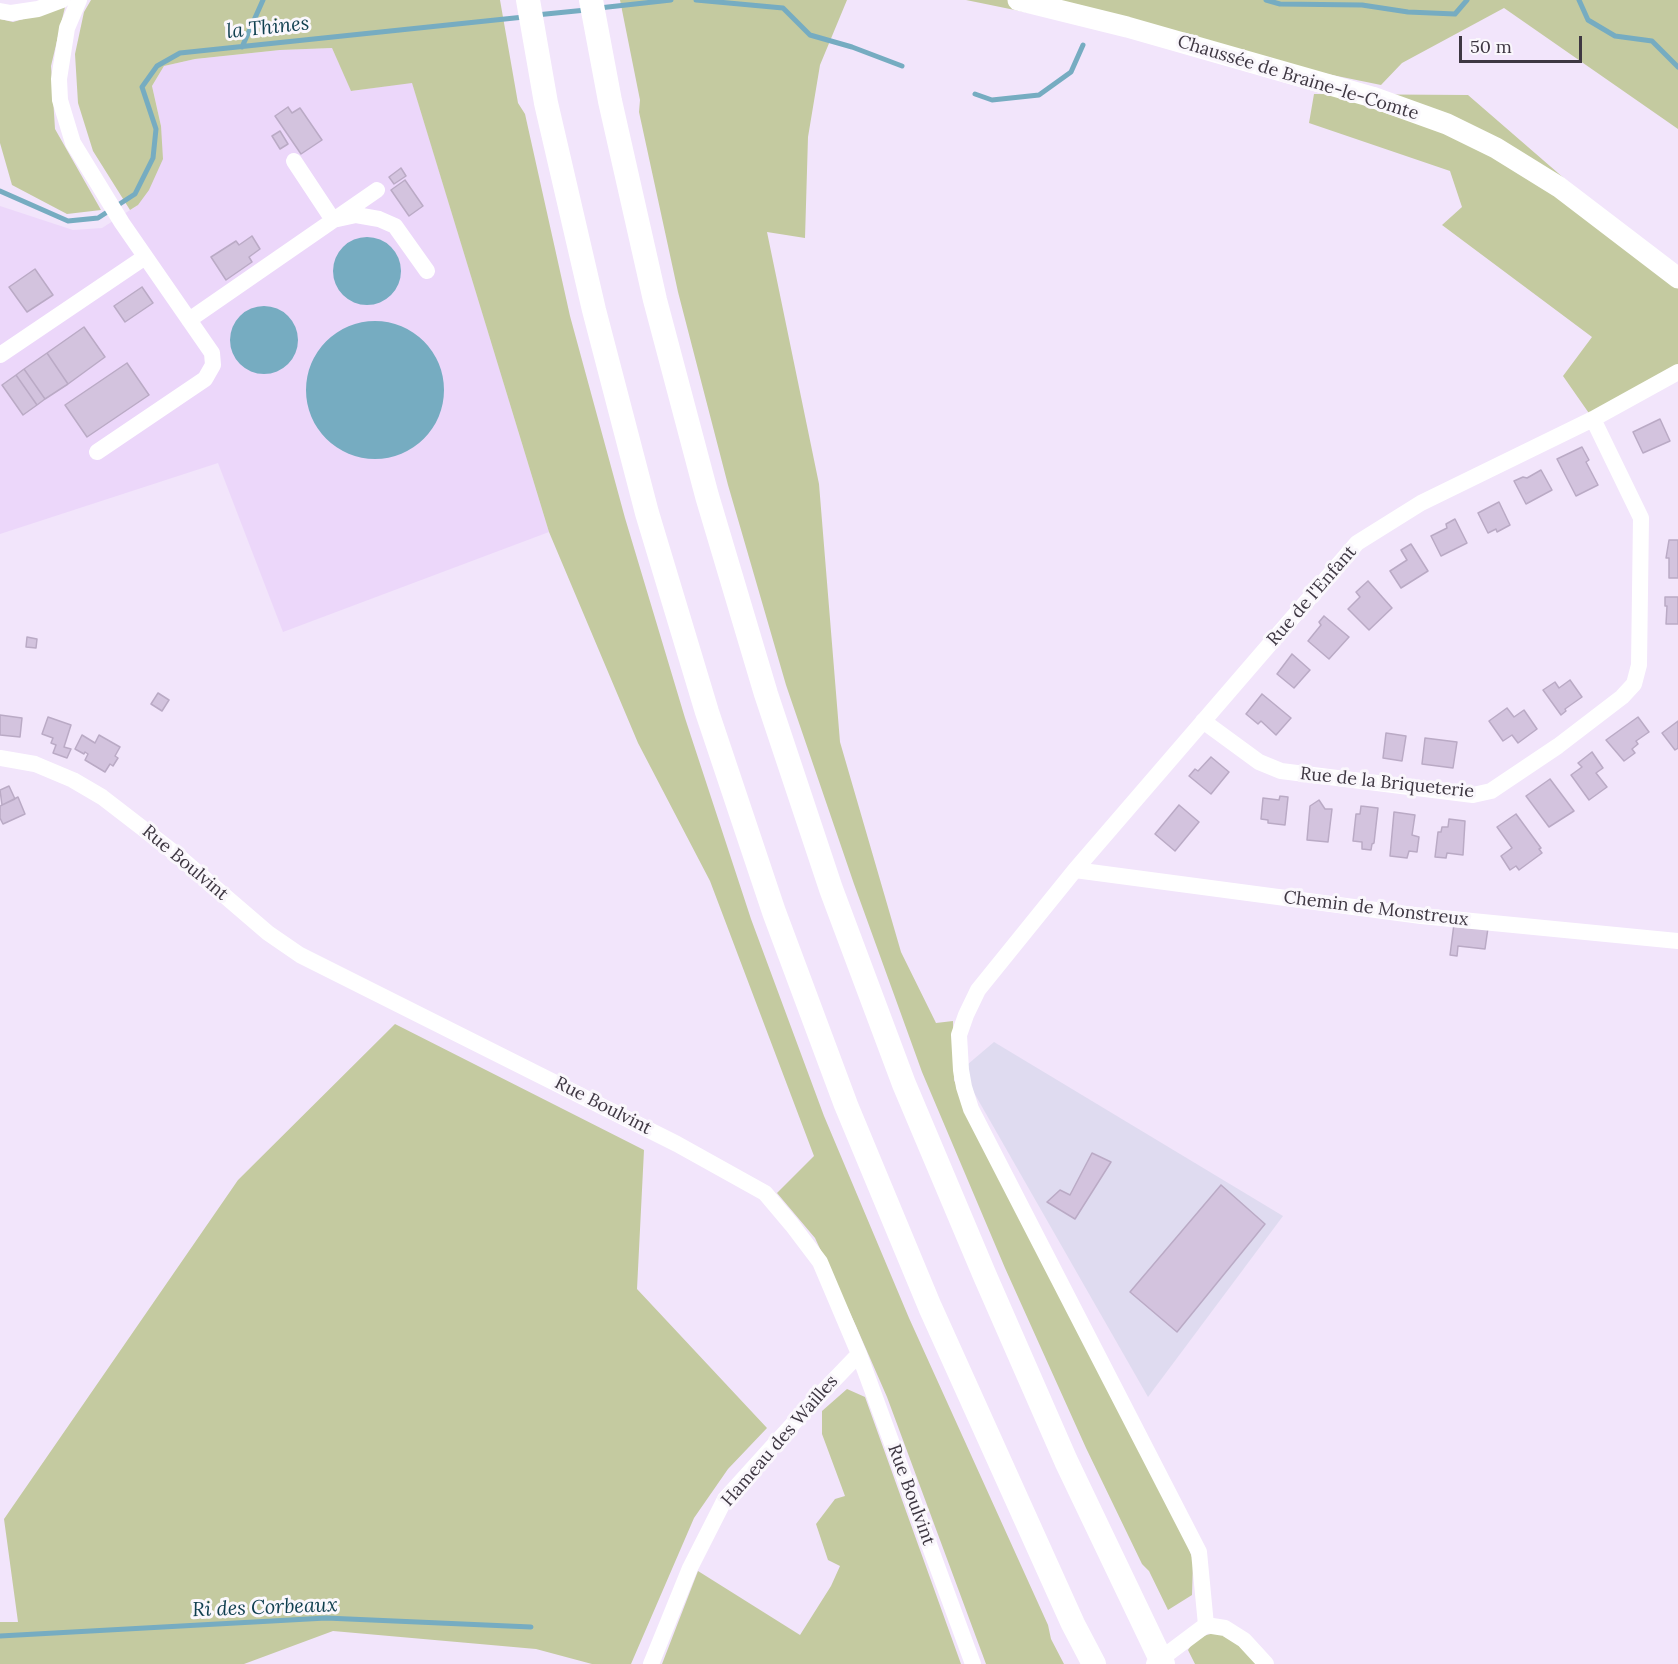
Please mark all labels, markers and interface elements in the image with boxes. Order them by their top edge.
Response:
water label: la Thines [226,12,310,44]
scale bar [1462,24,1585,62]
street label: Chaussée de Braine-le-Comte [1175,31,1421,125]
text: 50 m [1470,35,1512,58]
street label: Rue de l'Enfant [1263,541,1361,651]
street label: Rue de la Briqueterie [1299,763,1475,803]
street label: Rue Boulvint [138,821,232,905]
street label: Chemin de Monstreux [1282,887,1470,931]
street label: Rue Boulvint [551,1072,655,1140]
street label: Hameau des Wailles [717,1371,843,1511]
street label: Rue Boulvint [883,1442,939,1548]
water label: Ri des Corbeaux [192,1593,338,1623]

